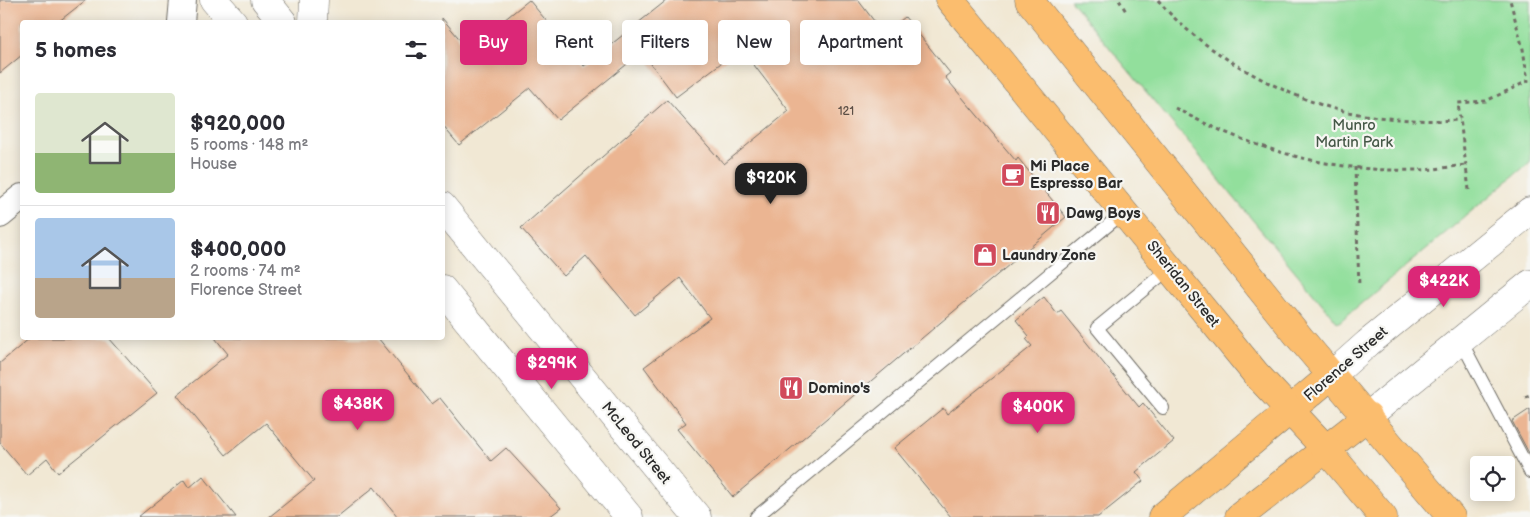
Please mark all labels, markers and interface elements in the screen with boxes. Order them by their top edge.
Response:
chip: Buy [460,20,527,65]
chip: Rent [537,20,612,65]
chip: Filters [622,20,708,65]
chip: New [718,20,790,65]
chip: Apartment [800,20,921,65]
icon: filters [402,36,430,64]
text: 5 homes [35,38,117,63]
house number: 121 [838,104,854,119]
text: $920,000 [190,111,285,136]
icon: home [75,113,135,173]
park label: Munro Martin Park [1315,116,1394,152]
text: 5 rooms · 148 m² [190,136,308,155]
text: House [190,155,237,174]
place label: Mi Place Espresso Bar [1030,157,1124,193]
pin: $920K [736,162,806,205]
cafe icon: Mi Place Espresso Bar [1000,162,1026,188]
text: $920K [746,169,796,188]
restaurant icon: Dawg Boys [1035,200,1061,226]
place label: Dawg Boys [1066,204,1141,223]
text: $400,000 [190,237,286,262]
street label: Sheridan Street [1142,237,1224,331]
icon: home [75,238,135,298]
shop icon: Laundry Zone [972,242,998,268]
place label: Laundry Zone [1002,246,1096,265]
text: 2 rooms · 74 m² [190,262,301,281]
pin: $422K [1409,266,1479,308]
text: $422K [1419,272,1469,291]
text: Florence Street [190,281,302,300]
street label: Florence Street [1300,322,1392,406]
pin: $299K [517,348,587,390]
text: $299K [527,354,577,373]
restaurant icon: Domino's [778,375,804,401]
place label: Domino's [808,379,870,398]
pin: $438K [323,388,393,431]
pin: $400K [1003,392,1073,434]
text: $438K [333,395,383,414]
street label: McLeod Street [597,398,675,488]
text: $400K [1013,398,1063,417]
map controls [1470,456,1515,501]
button: locate [1470,456,1515,501]

